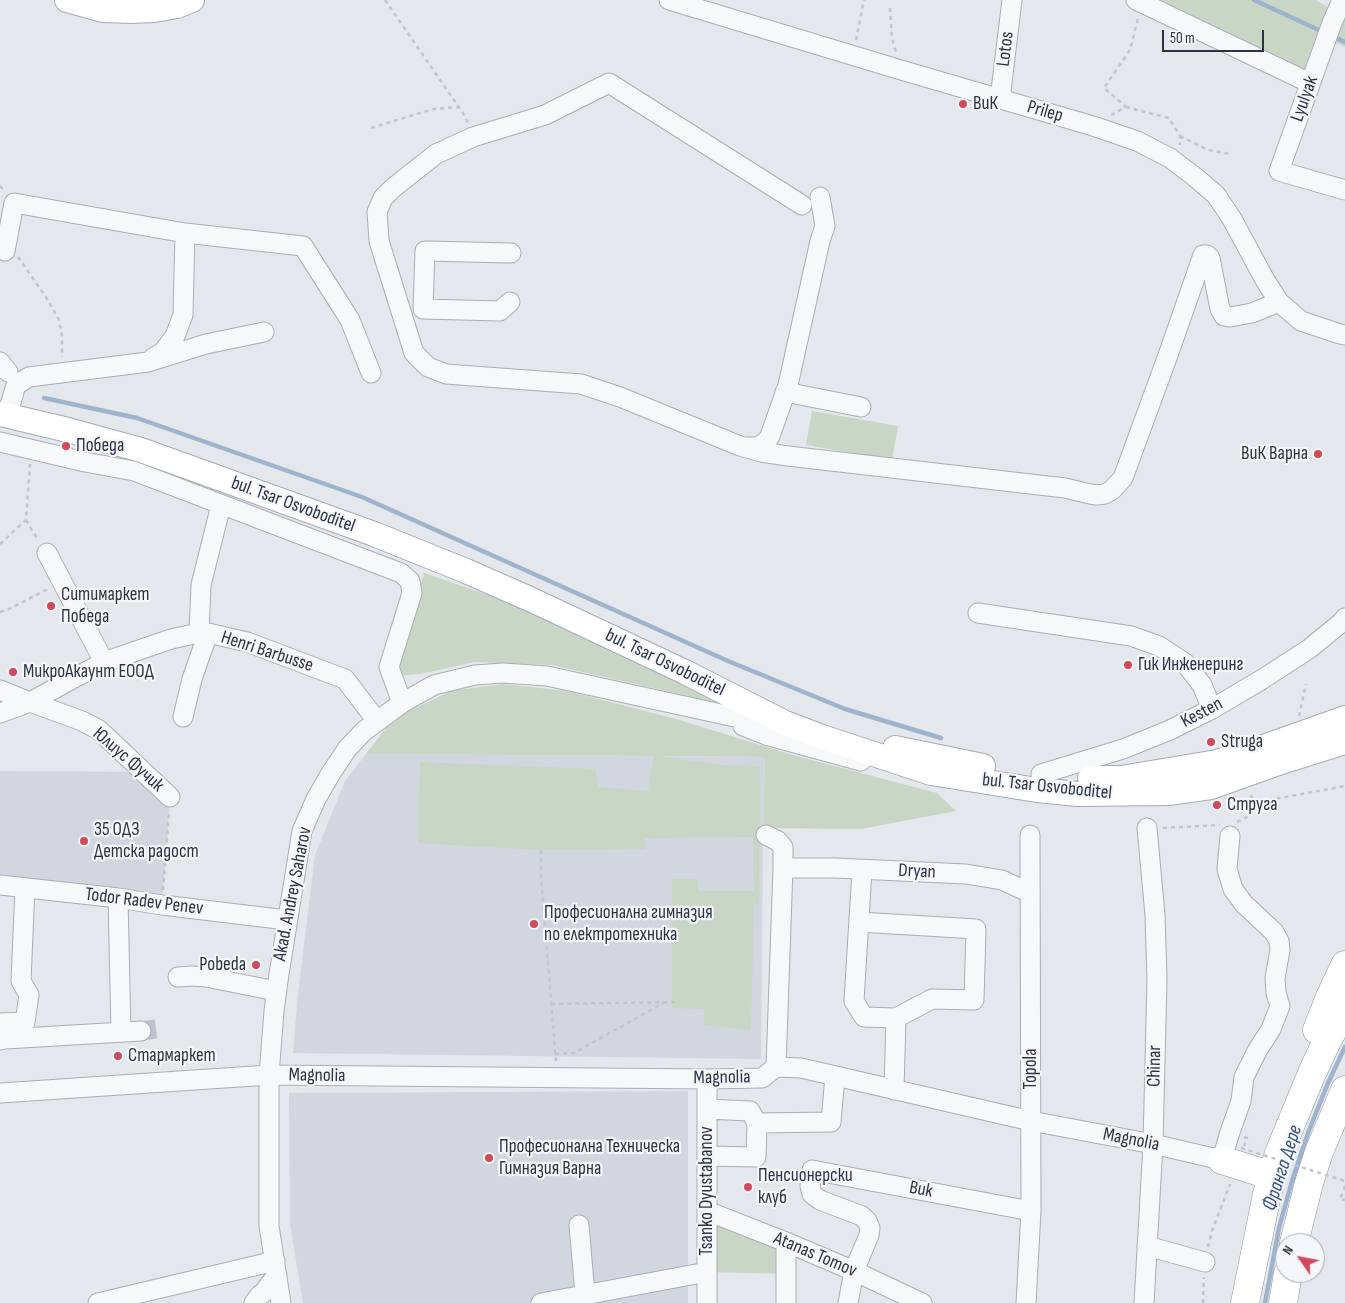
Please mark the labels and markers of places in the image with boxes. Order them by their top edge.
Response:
place label: ВиК [973,93,998,115]
marker: ВиК [957,98,969,110]
place label: Победа [76,435,124,457]
marker: Победа [60,440,72,452]
place label: ВиК Варна [1241,443,1308,465]
marker: ВиК Варна [1312,448,1324,460]
place label: Ситимаркет Победа [61,584,149,628]
marker: Ситимаркет Победа [45,600,57,612]
place label: Гик Инженеринг [1138,654,1243,676]
marker: Гик Инженеринг [1122,659,1134,671]
place label: МикроАкаунт ЕООД [23,661,154,683]
marker: МикроАкаунт ЕООД [7,666,19,678]
place label: Struga [1221,731,1263,753]
marker: Struga [1205,736,1217,748]
place label: Струга [1227,794,1278,816]
marker: Струга [1211,799,1223,811]
place label: 35 ОДЗ Детска радост [94,819,199,863]
marker: 35 ОДЗ Детска радост [78,835,90,847]
place label: Професионална гимназия по електротехника [544,902,713,946]
marker: Професионална гимназия по електротехника [528,918,540,930]
place label: Pobeda [199,954,246,976]
marker: Pobeda [250,959,262,971]
place label: Стармаркет [128,1045,216,1067]
marker: Стармаркет [112,1050,124,1062]
place label: Професионална Техническа Гимназия Варна [499,1136,680,1180]
marker: Професионална Техническа Гимназия Варна [483,1152,495,1164]
place label: Пенсионерски клуб [758,1165,853,1209]
marker: Пенсионерски клуб [742,1181,754,1193]

